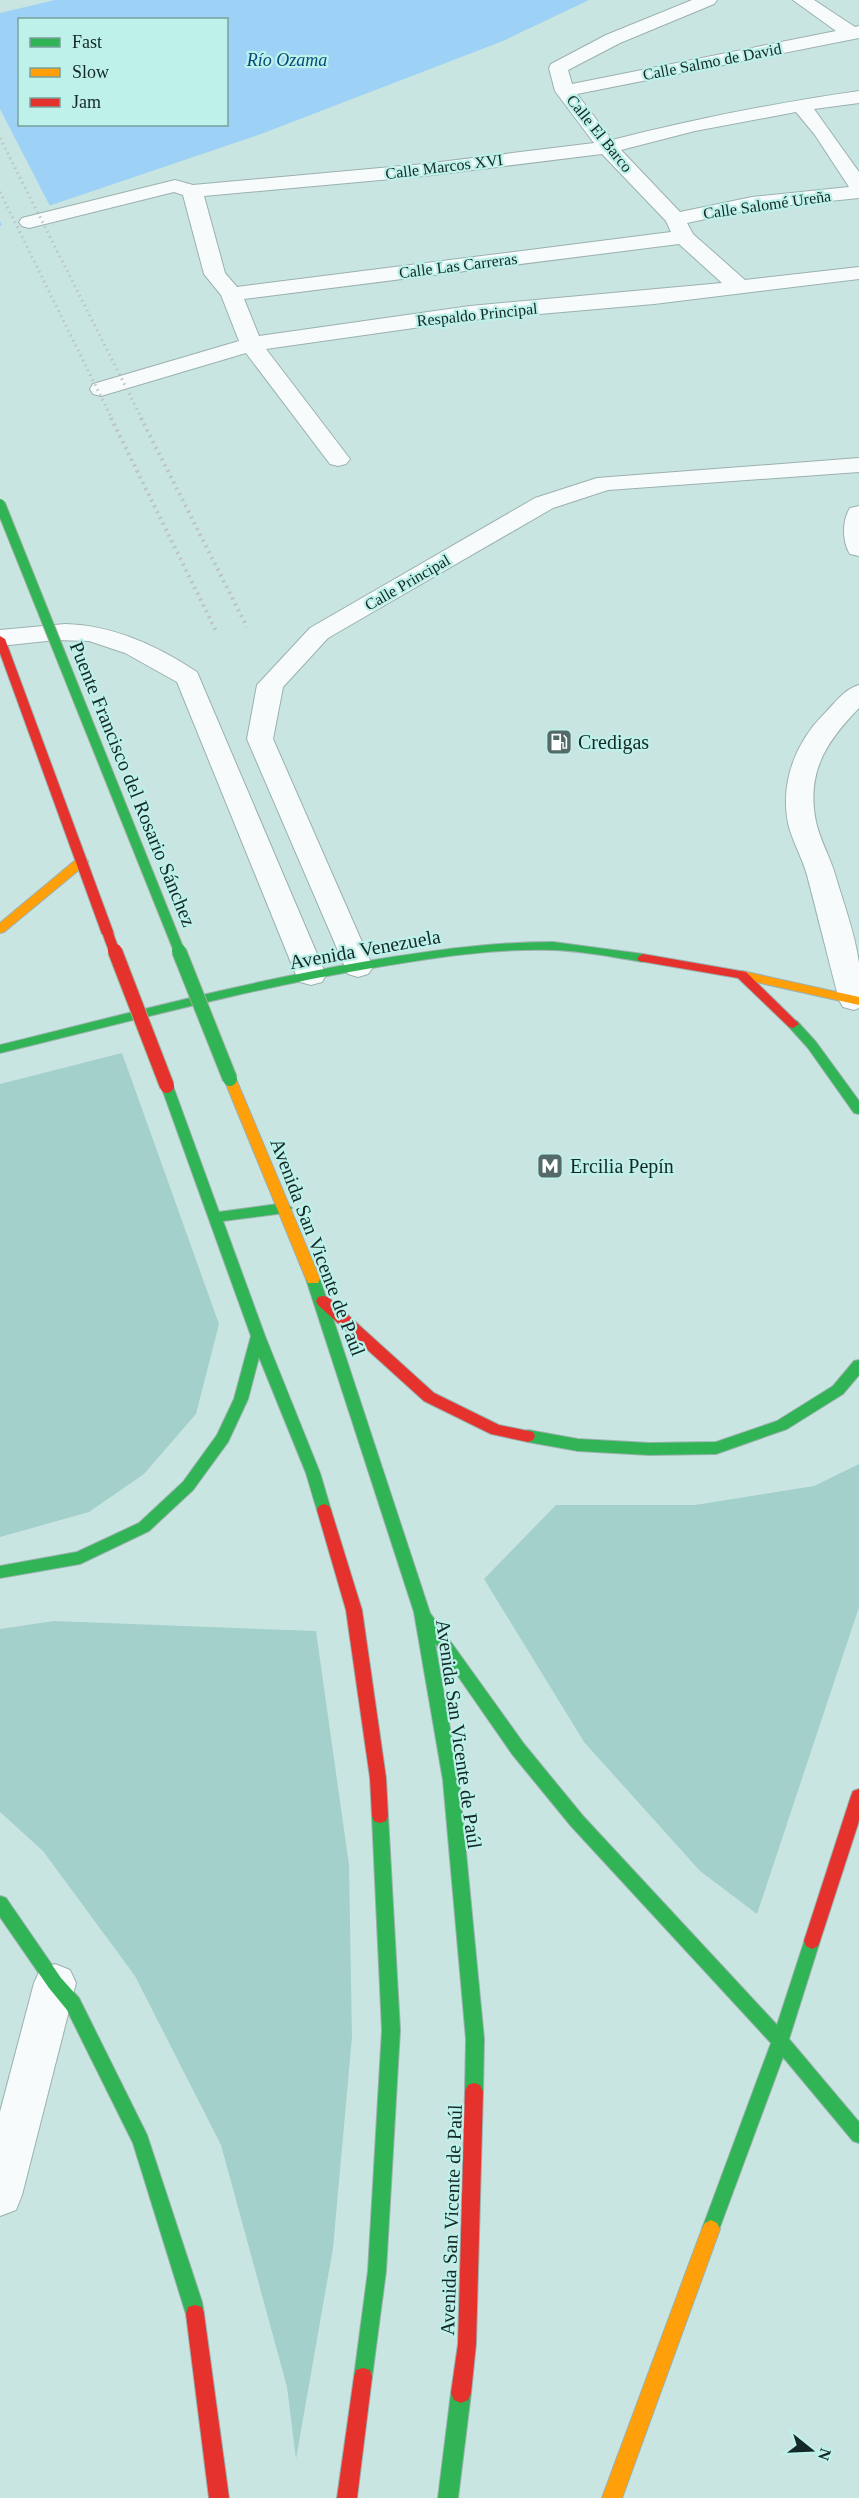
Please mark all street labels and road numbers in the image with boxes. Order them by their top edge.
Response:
street label: Calle Salmo de David [641,40,783,83]
street label: Calle El Barco [563,91,636,175]
street label: Calle Marcos XVI [384,151,504,182]
street label: Calle Salomé Ureña [702,187,832,222]
street label: Calle Las Carreras [398,250,518,281]
street label: Respaldo Principal [416,300,539,330]
street label: Calle Principal [362,551,454,615]
street label: Puente Francisco del Rosario Sánchez [66,638,200,930]
street label: Avenida Venezuela [288,925,442,973]
street label: Avenida San Vicente de Paúl [266,1135,370,1359]
street label: Avenida San Vicente de Paúl [432,1618,486,1851]
street label: Avenida San Vicente de Paúl [436,2104,466,2336]

